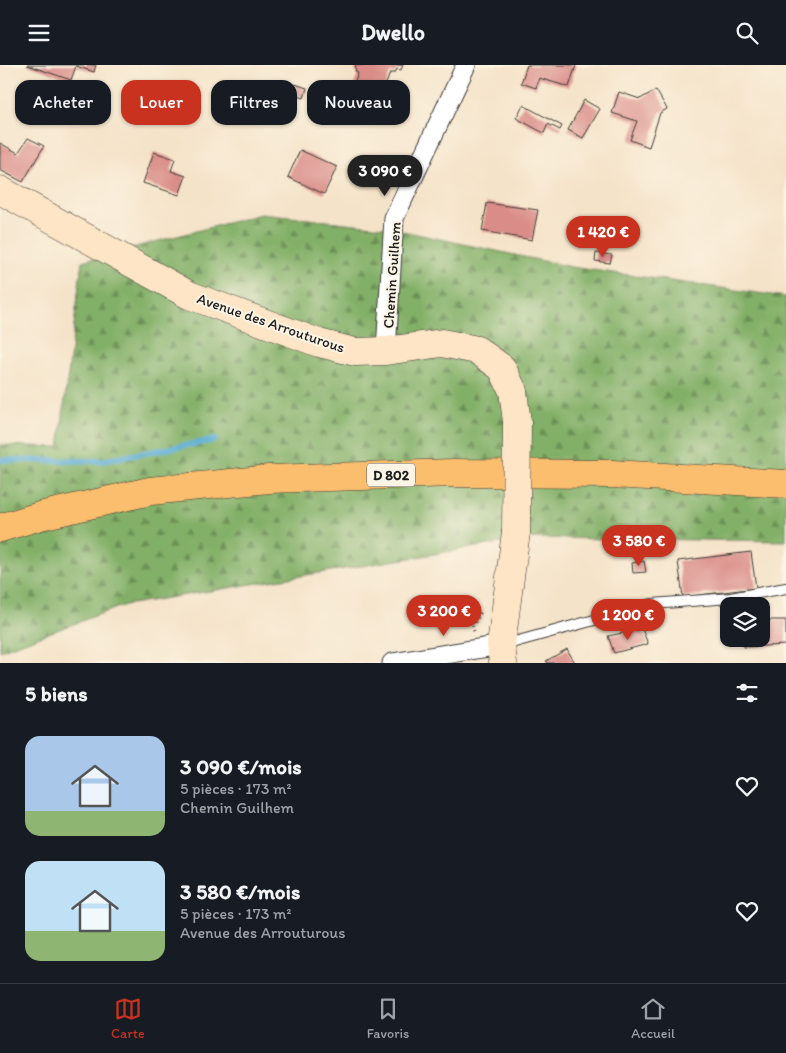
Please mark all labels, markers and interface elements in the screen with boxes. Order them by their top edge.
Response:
icon: menu [25,19,53,47]
text: Dwello [361,19,425,46]
icon: search [733,19,761,47]
chip: Acheter [15,80,111,125]
chip: Louer [121,80,201,125]
chip: Filtres [211,80,297,125]
chip: Nouveau [307,80,410,125]
pin: 3 090 € [339,155,431,197]
text: 3 090 € [358,161,412,180]
pin: 1 420 € [557,215,649,258]
street label: Chemin Guilhem [379,221,405,329]
text: 1 420 € [577,222,629,241]
street label: Avenue des Arrouturous [195,289,347,357]
road number: D 802 [367,463,415,487]
pin: 3 580 € [593,525,685,567]
text: 3 580 € [613,531,665,550]
pin: 3 200 € [398,595,490,637]
map controls [720,597,770,647]
button: layers [720,597,770,647]
pin: 1 200 € [582,599,674,641]
text: 3 200 € [417,601,471,620]
text: 1 200 € [602,605,654,624]
icon: filters [733,679,761,707]
text: 5 biens [25,681,88,706]
text: 3 090 €/mois [180,754,302,779]
icon: home [65,756,125,816]
icon: heart [733,772,761,800]
text: 5 pièces · 173 m² [180,779,291,798]
text: Chemin Guilhem [180,798,294,817]
text: 3 580 €/mois [180,879,300,904]
icon: home [65,881,125,941]
icon: heart [733,897,761,925]
text: 5 pièces · 173 m² [180,904,291,923]
text: Avenue des Arrouturous [180,923,345,942]
tab: Carte [111,995,145,1042]
tab: Favoris [367,995,409,1042]
tab: Accueil [631,995,675,1042]

